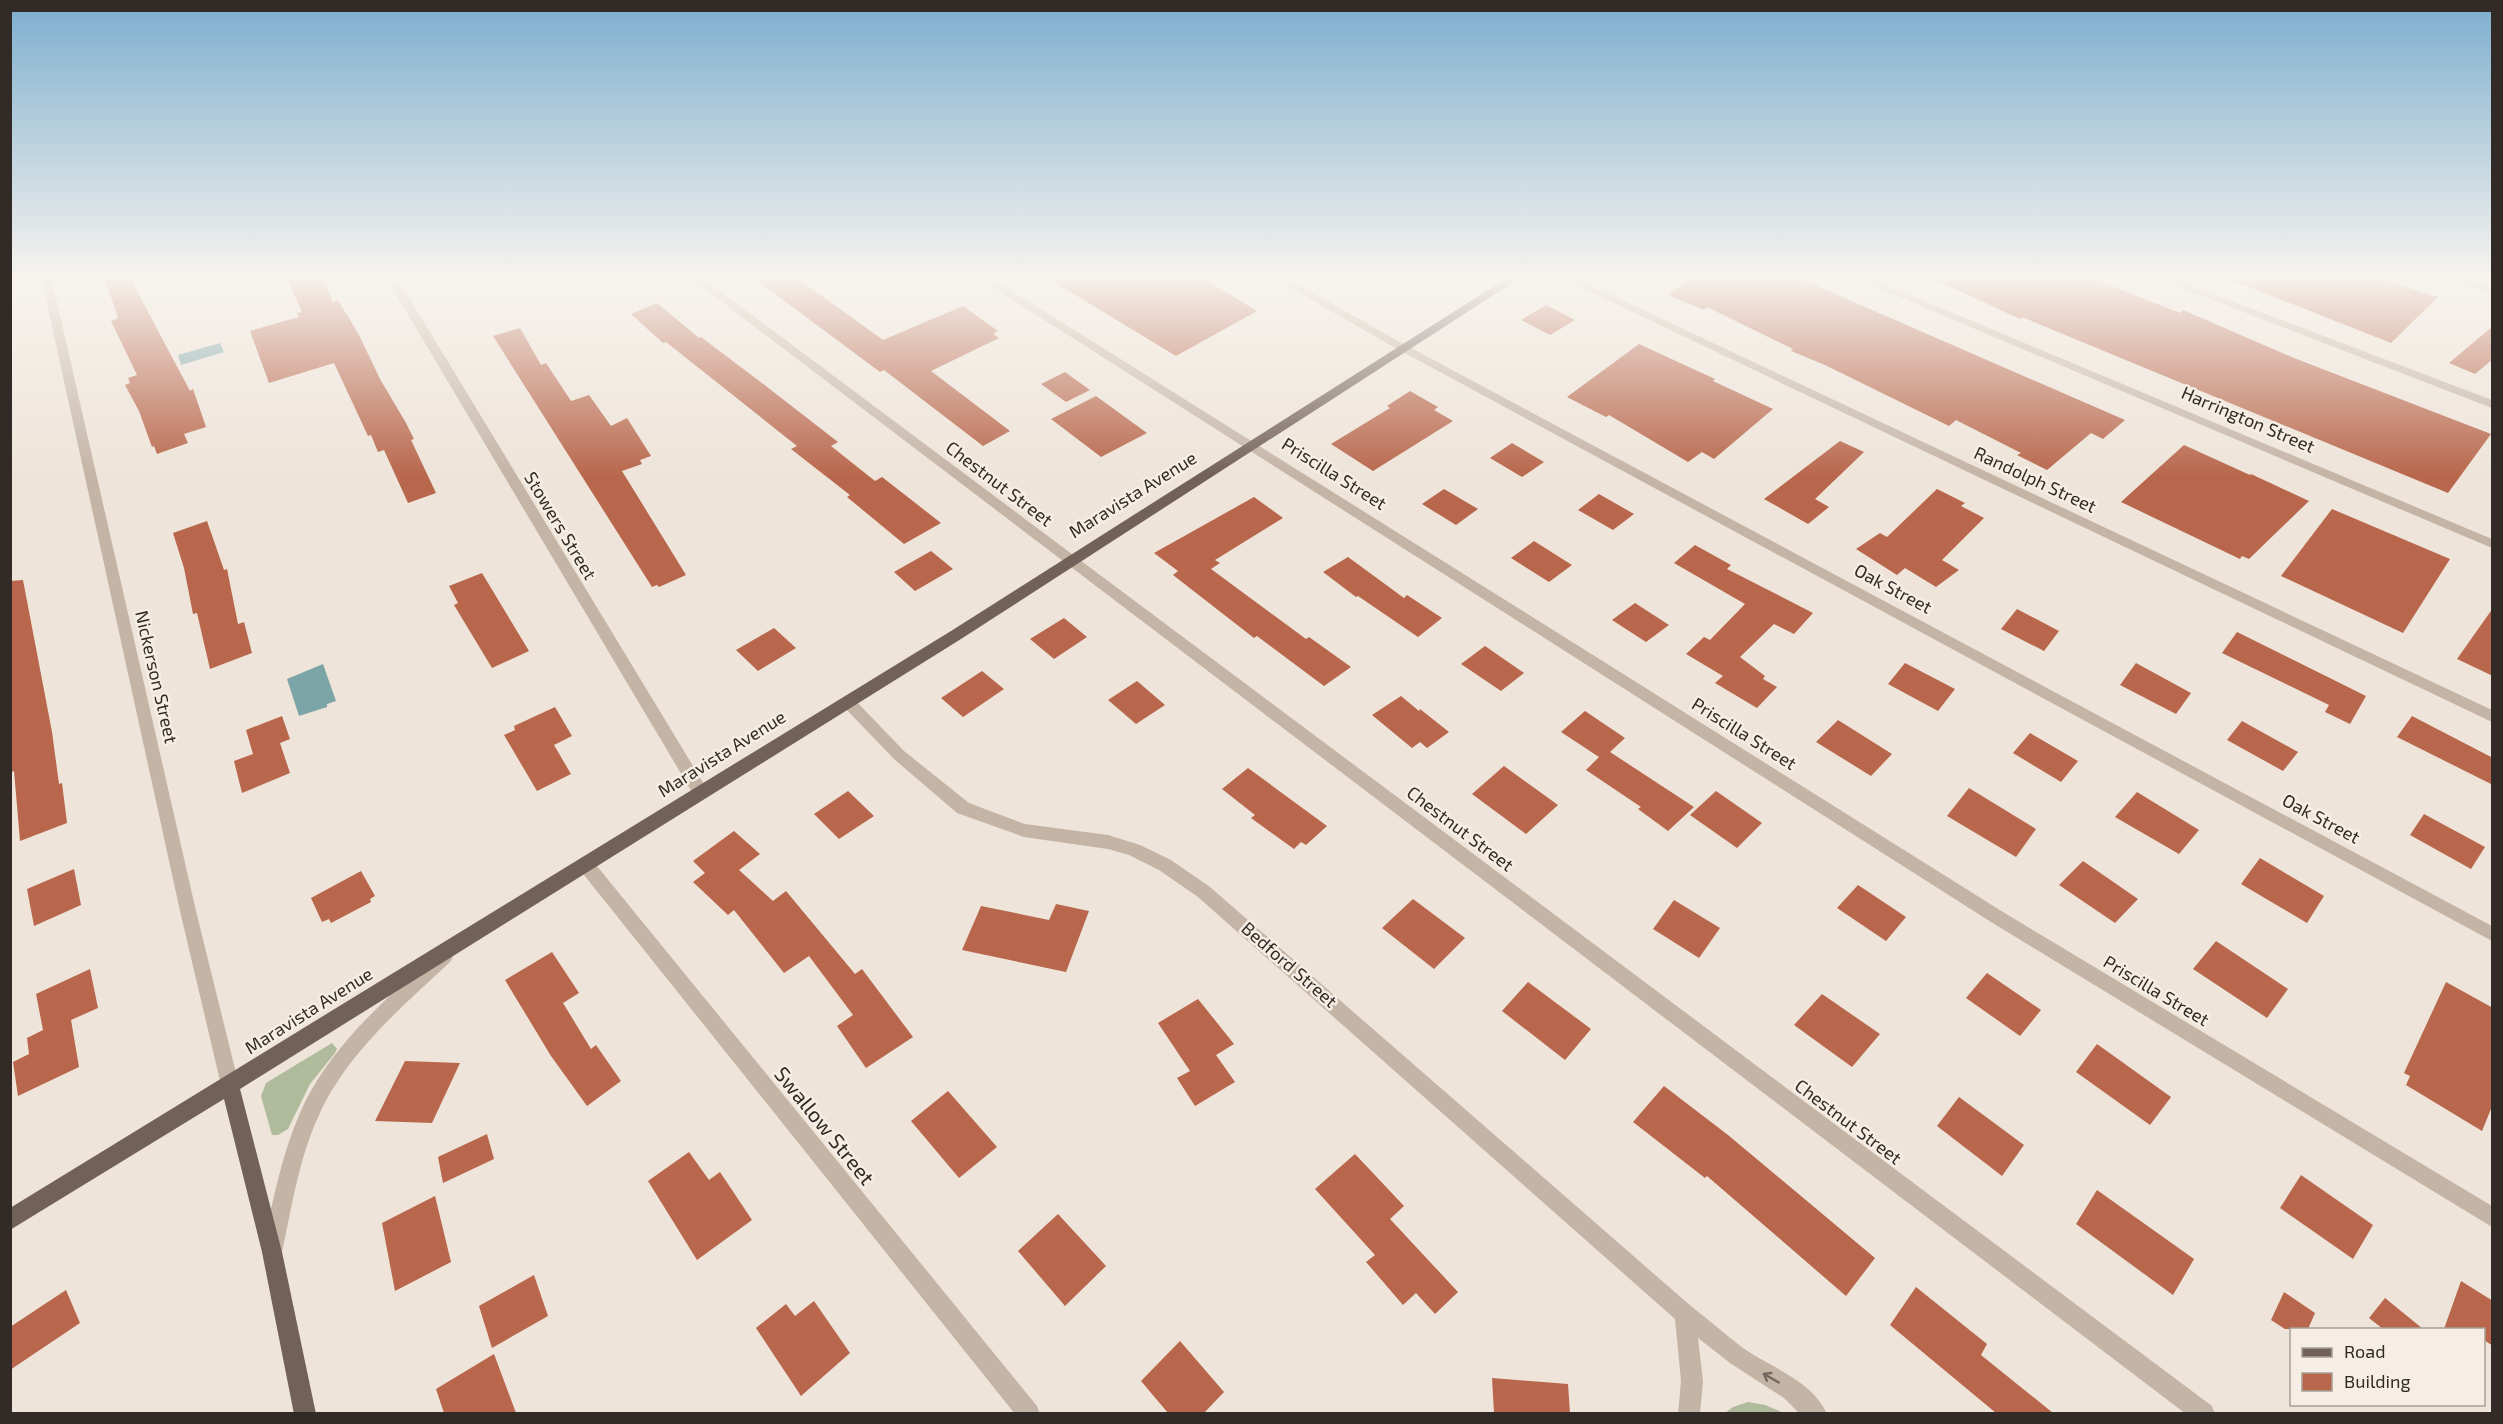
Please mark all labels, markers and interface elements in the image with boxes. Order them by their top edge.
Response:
street label: Harrington Street [2178,381,2319,457]
street label: Priscilla Street [1278,432,1391,514]
street label: Chestnut Street [942,436,1057,531]
street label: Randolph Street [1971,441,2100,517]
street label: Maravista Avenue [1064,446,1200,542]
street label: Stowers Street [520,468,602,583]
street label: Oak Street [1851,558,1936,618]
street label: Nickerson Street [131,608,183,745]
street label: Priscilla Street [1688,692,1801,774]
street label: Maravista Avenue [653,705,789,801]
street label: Chestnut Street [1403,781,1518,876]
street label: Oak Street [2279,788,2364,848]
street label: Bedford Street [1237,917,1342,1012]
street label: Priscilla Street [2100,950,2213,1030]
street label: Maravista Avenue [240,962,376,1058]
street label: Swallow Street [770,1061,880,1189]
street label: Chestnut Street [1791,1074,1906,1169]
legend [2290,1328,2485,1406]
text: Road [2344,1340,2385,1362]
text: Building [2344,1370,2411,1392]
one-way arrow [1763,1371,1780,1383]

